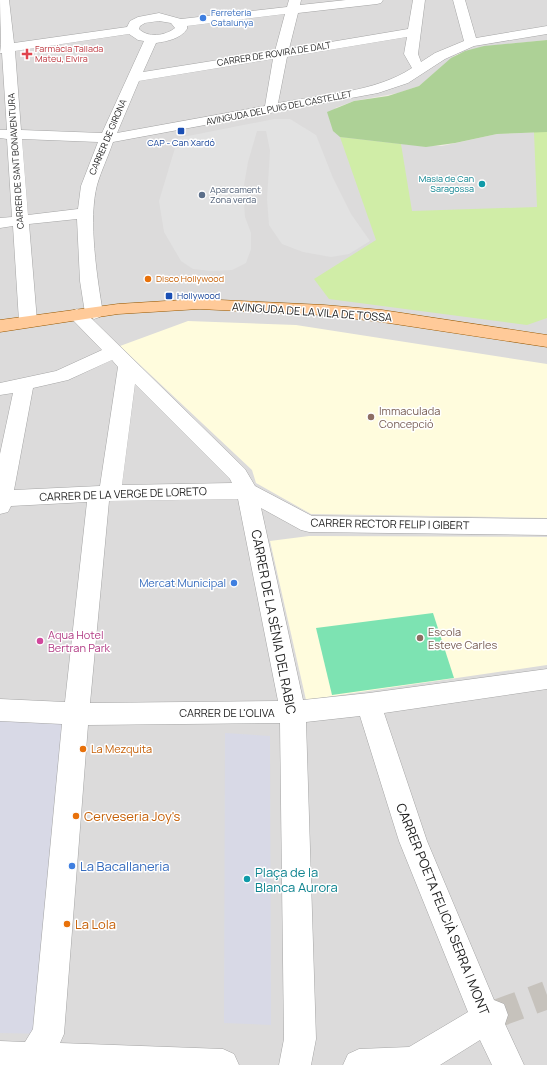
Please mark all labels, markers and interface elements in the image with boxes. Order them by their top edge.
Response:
place label: Ferreteria Catalunya [211,6,253,29]
marker: Ferreteria Catalunya [198,13,208,23]
street label: CARRER DE ROVIRA DE DALT [216,38,332,69]
place label: Farmàcia Tallada Mateu, Elvira [35,42,103,65]
marker: Farmàcia Tallada Mateu, Elvira [22,49,32,59]
street label: AVINGUDA DEL PUIG DEL CASTELLET [205,87,354,128]
street label: CARRER DE SANT BONAVENTURA [4,92,27,229]
street label: CARRER DE GIRONA [86,97,130,177]
marker: CAP - Can Xardó [176,126,186,136]
place label: CAP - Can Xardó [147,136,215,149]
place label: Masia de Can Saragossa [419,172,474,195]
marker: Masia de Can Saragossa [477,179,487,189]
place label: Aparcament Zona verda [210,183,261,206]
marker: Aparcament Zona verda [197,190,207,200]
place label: Disco Hollywood [156,272,224,285]
marker: Disco Hollywood [143,274,153,284]
place label: Hollywood [177,289,220,302]
marker: Hollywood [164,291,174,301]
street label: AVINGUDA DE LA VILA DE TOSSA [231,298,393,325]
place label: Immaculada Concepció [379,403,440,431]
marker: Immaculada Concepció [366,412,376,422]
street label: CARRER DE LA VERGE DE LORETO [39,483,207,504]
street label: CARRER RECTOR FELIP I GIBERT [310,515,470,532]
street label: CARRER DE LA SÈNIA DEL RABIC [247,528,301,716]
place label: Mercat Municipal [139,575,226,590]
marker: Mercat Municipal [229,578,239,588]
place label: Escola Esteve Carles [428,624,497,652]
place label: Aqua Hotel Bertran Park [48,627,111,655]
marker: Escola Esteve Carles [415,633,425,643]
marker: Aqua Hotel Bertran Park [35,636,45,646]
street label: CARRER DE L'OLIVA [179,705,275,720]
place label: La Mezquita [91,741,152,756]
marker: La Mezquita [78,744,88,754]
street label: CARRER POETA FELICIÀ SERRA I MONT [392,800,494,1018]
place label: Cerveseria Joy's [84,807,181,825]
marker: Cerveseria Joy's [71,811,81,821]
place label: La Bacallaneria [80,857,170,875]
marker: La Bacallaneria [67,861,77,871]
place label: Plaça de la Blanca Aurora [255,863,338,896]
marker: Plaça de la Blanca Aurora [242,874,252,884]
place label: La Lola [75,915,116,933]
marker: La Lola [62,919,72,929]

